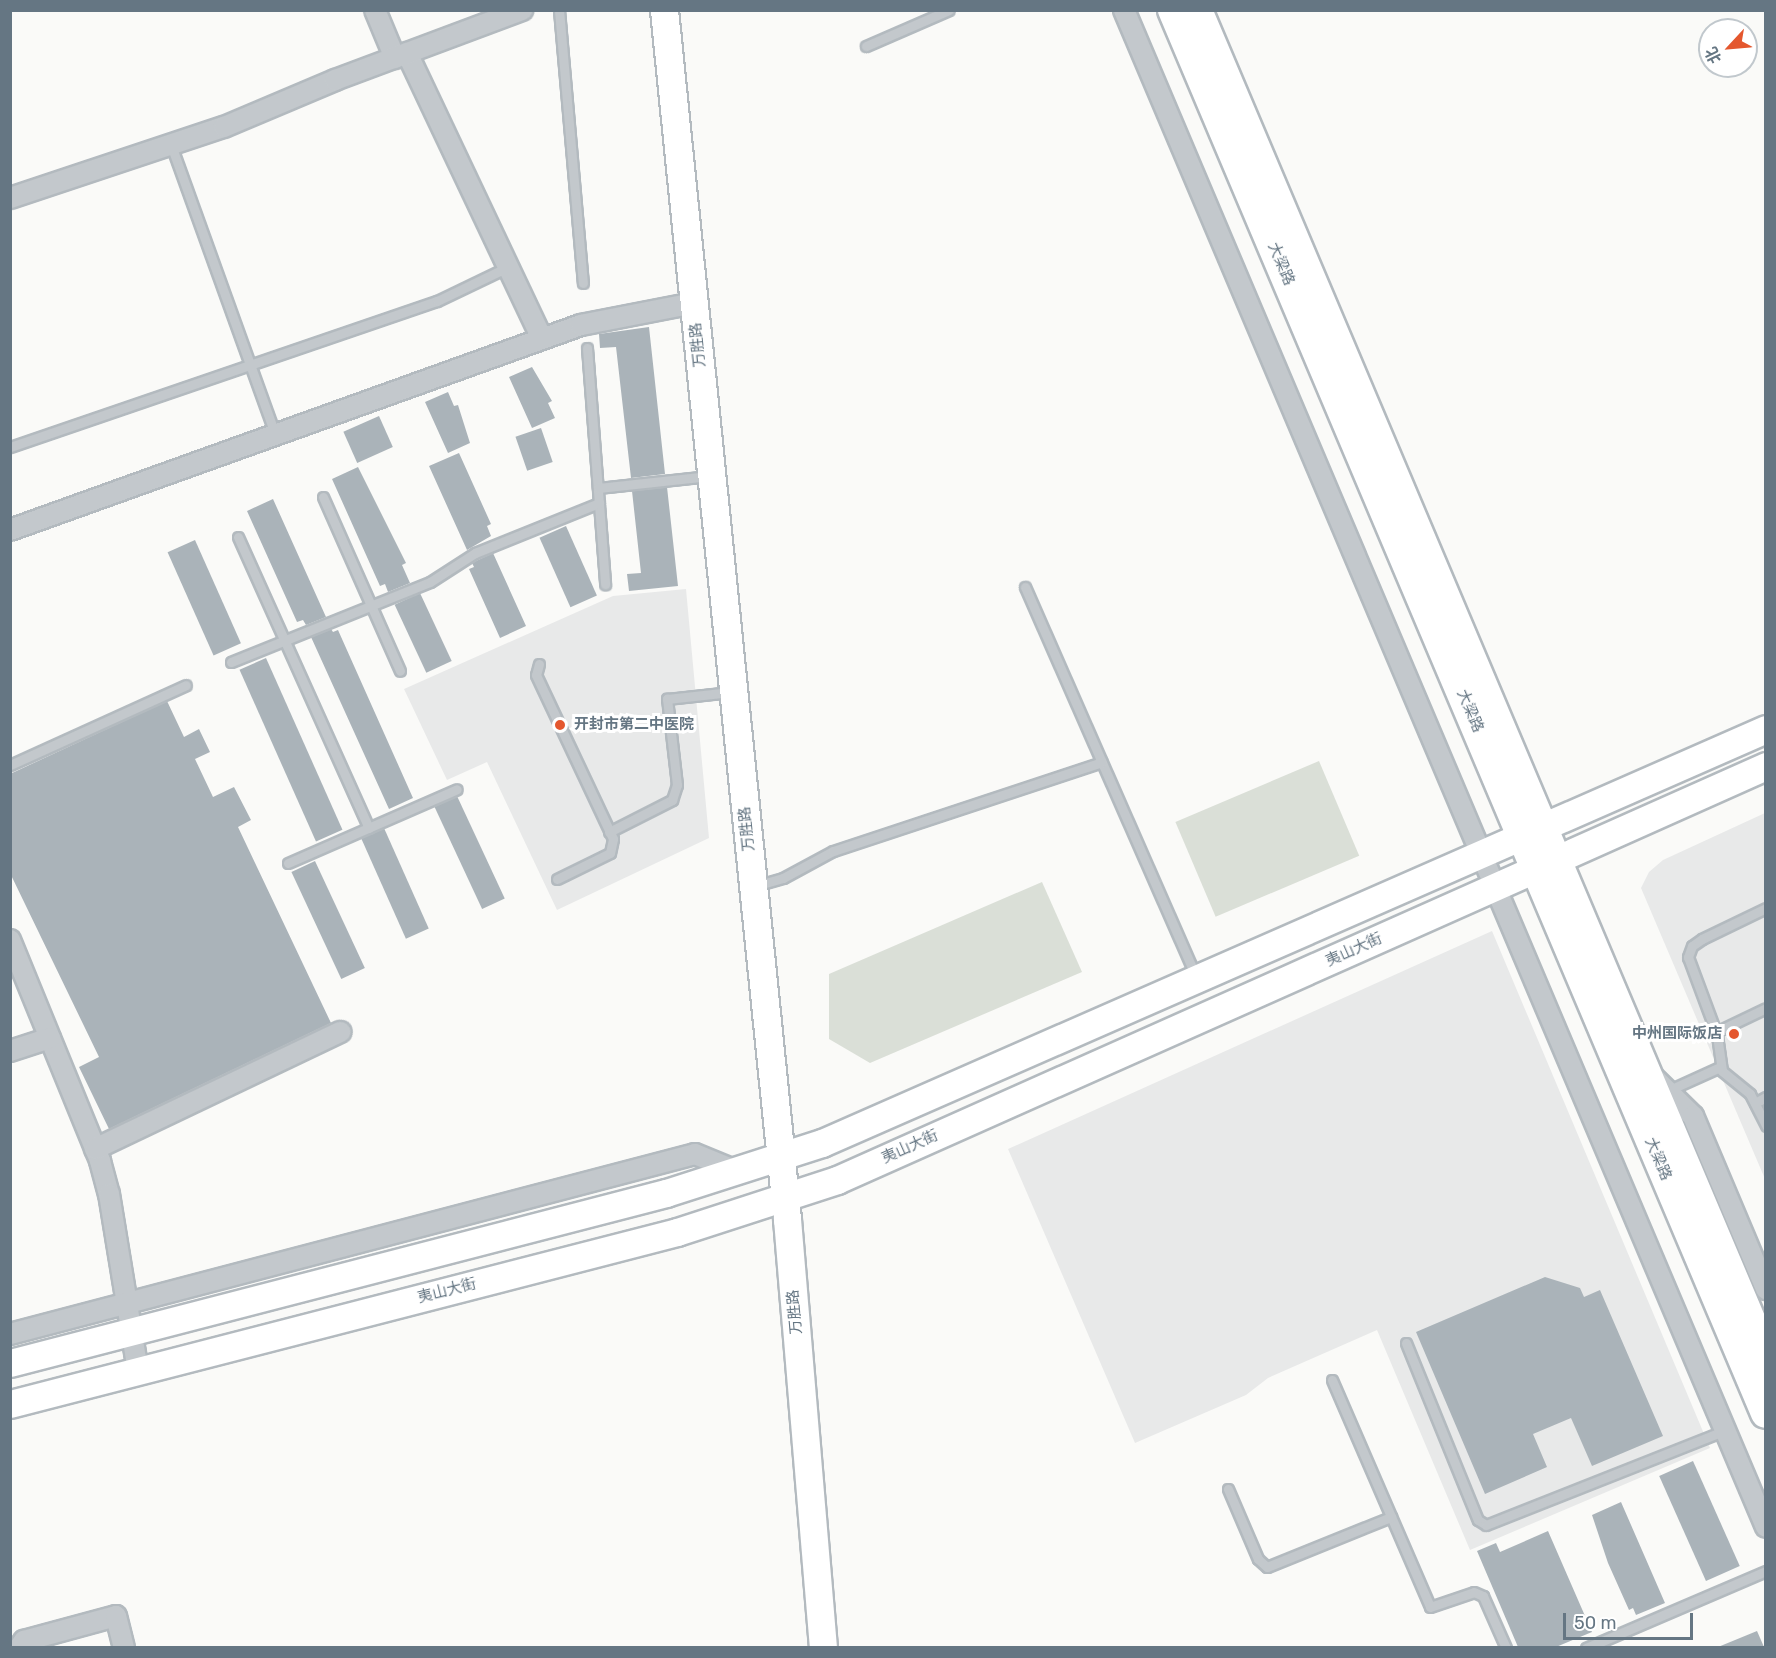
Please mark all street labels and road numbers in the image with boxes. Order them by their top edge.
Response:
street label: 大梁路 [1264,240,1298,288]
street label: 万胜路 [687,322,709,368]
street label: 大梁路 [1453,687,1487,735]
street label: 万胜路 [736,806,758,852]
street label: 夷山大街 [1323,930,1385,970]
street label: 夷山大街 [879,1127,941,1167]
street label: 大梁路 [1641,1135,1675,1183]
street label: 夷山大街 [416,1275,478,1307]
street label: 万胜路 [784,1289,806,1335]

